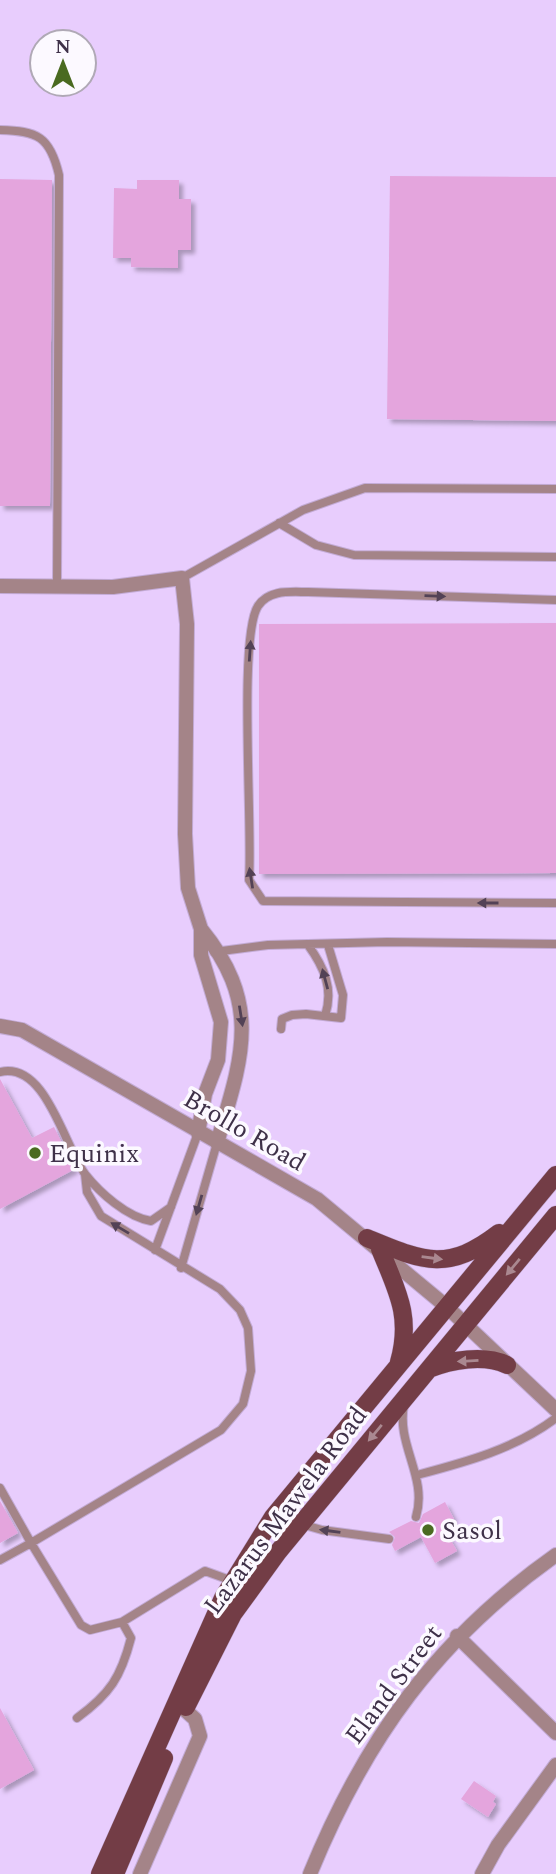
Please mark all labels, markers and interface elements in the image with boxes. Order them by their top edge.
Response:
north arrow [28,28,98,98]
text: N [55,33,71,62]
one-way arrow [424,590,446,602]
one-way arrow [245,640,256,662]
one-way arrow [246,867,257,889]
one-way arrow [477,897,499,909]
one-way arrow [319,968,330,990]
one-way arrow [236,1005,247,1027]
street label: Brollo Road [176,1080,313,1182]
place label: Equinix [49,1134,139,1174]
marker: Equinix [27,1145,43,1161]
one-way arrow [193,1195,203,1216]
one-way arrow [111,1222,130,1235]
one-way arrow [421,1253,443,1264]
one-way arrow [505,1258,520,1276]
one-way arrow [456,1356,478,1367]
street label: Lazarus Mawela Road [194,1398,378,1623]
one-way arrow [367,1424,383,1442]
place label: Sasol [442,1511,502,1551]
marker: Sasol [420,1522,436,1538]
one-way arrow [319,1525,341,1536]
street label: Eland Street [335,1616,452,1753]

